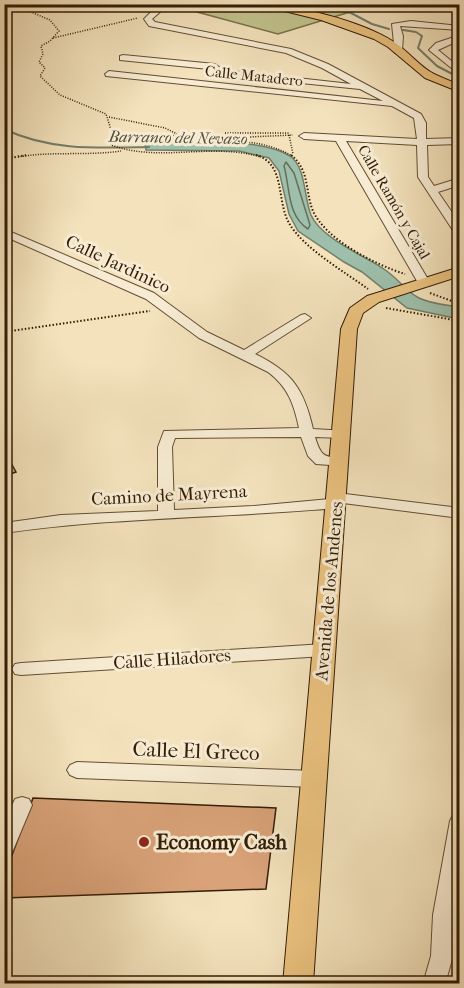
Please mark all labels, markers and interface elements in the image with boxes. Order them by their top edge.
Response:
street label: Calle Matadero [204,62,304,90]
water label: Barranco del Nevazo [107,127,248,148]
street label: Calle Ramón y Cajal [354,142,434,262]
street label: Calle Jardinico [62,231,173,298]
street label: Camino de Mayrena [91,481,248,510]
street label: Avenida de los Andenes [311,500,348,683]
street label: Calle Hiladores [113,645,232,674]
street label: Calle El Greco [132,737,260,765]
place label: Economy Cash [156,830,287,854]
marker: Economy Cash [137,835,151,849]

